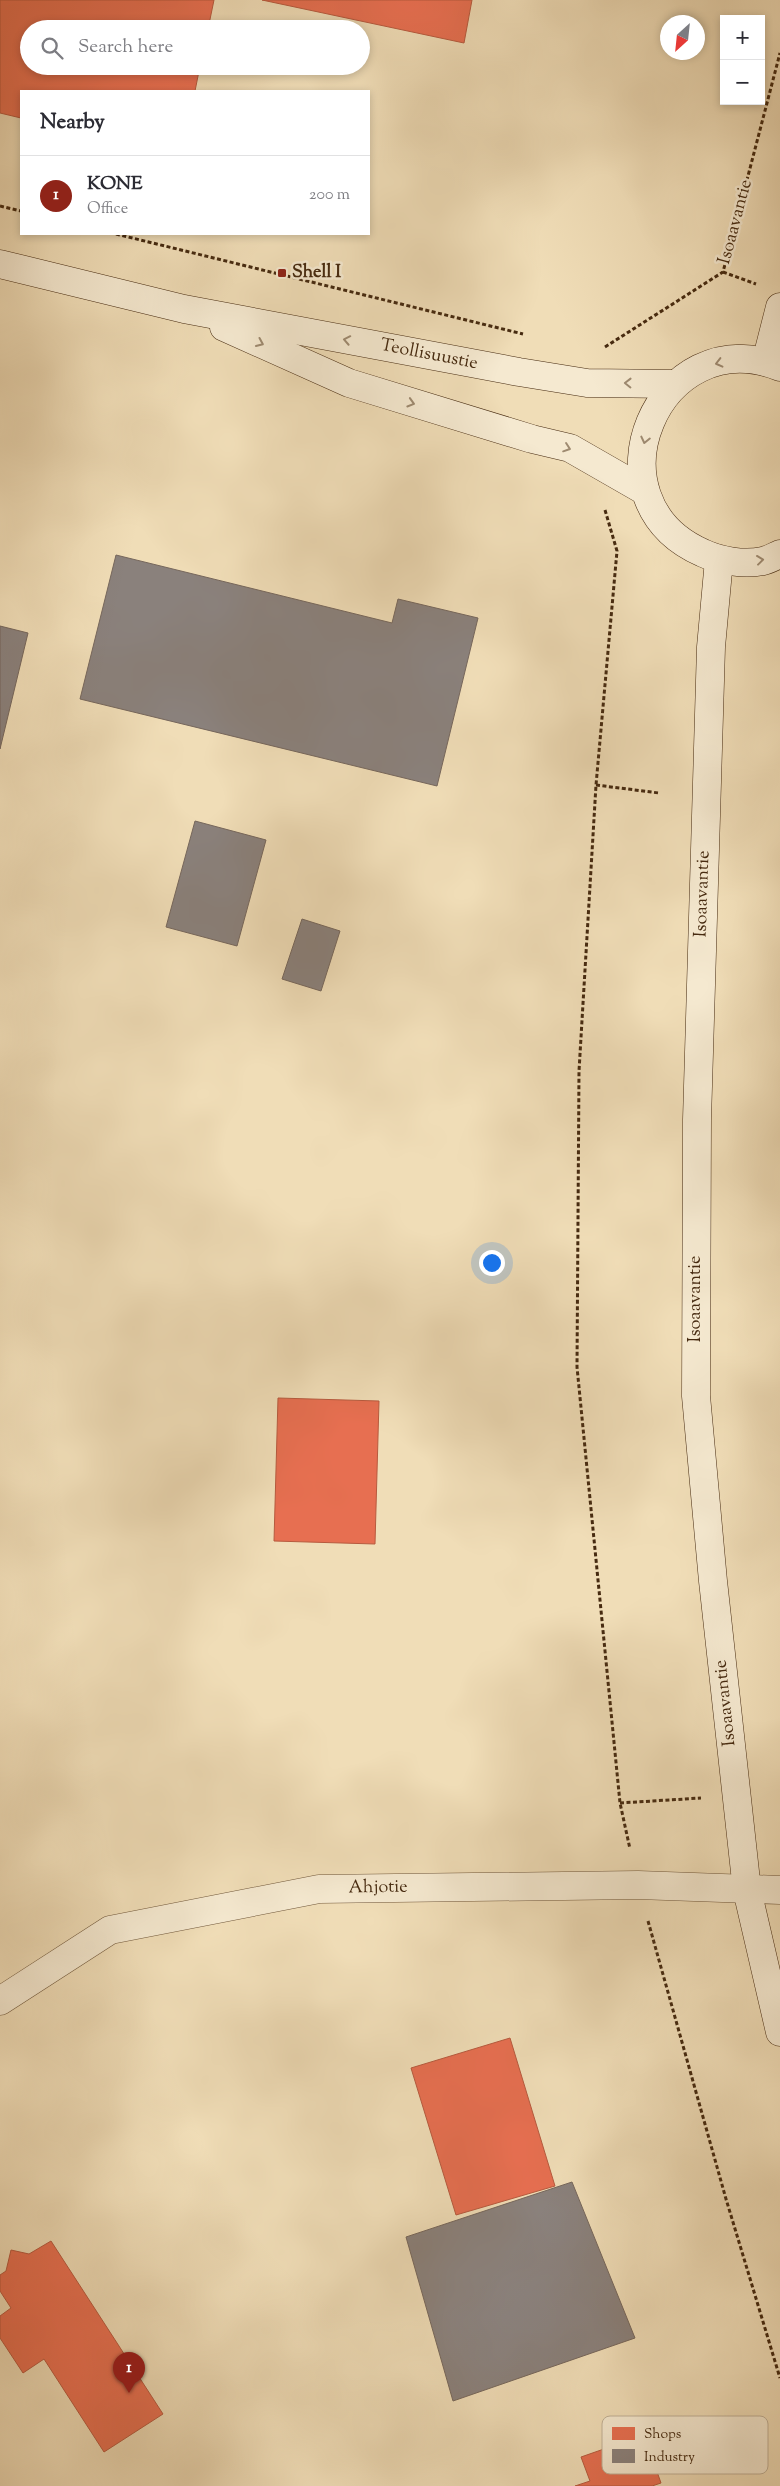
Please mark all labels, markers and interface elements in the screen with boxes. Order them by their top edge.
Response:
north arrow [660,15,705,60]
map controls [720,15,765,105]
button: + [720,15,765,60]
search box [20,20,370,75]
icon: search [38,34,66,62]
text: Search here [78,34,173,61]
button: − [720,60,765,105]
text: Nearby [40,108,105,138]
text: KONE [87,171,142,198]
street label: Isoaavantie [712,177,760,267]
text: 1 [53,184,59,207]
text: 200 m [309,184,350,207]
text: Office [87,198,128,221]
place label: Shell I [292,260,341,286]
marker: Shell I [276,267,288,279]
street label: Teollisuustie [378,333,480,377]
one-way arrow [342,335,351,345]
one-way arrow [255,337,264,348]
one-way arrow [714,357,723,368]
one-way arrow [623,378,631,388]
one-way arrow [407,397,415,407]
one-way arrow [640,436,651,445]
one-way arrow [562,442,571,452]
one-way arrow [756,555,764,566]
street label: Isoaavantie [688,850,718,938]
your location [479,1250,505,1276]
street label: Isoaavantie [683,1256,709,1342]
street label: Isoaavantie [709,1658,743,1748]
street label: Ahjotie [348,1874,408,1902]
pin: 1 [113,2352,145,2393]
legend [602,2416,768,2474]
text: Shops [644,2425,681,2445]
text: Industry [644,2448,695,2468]

